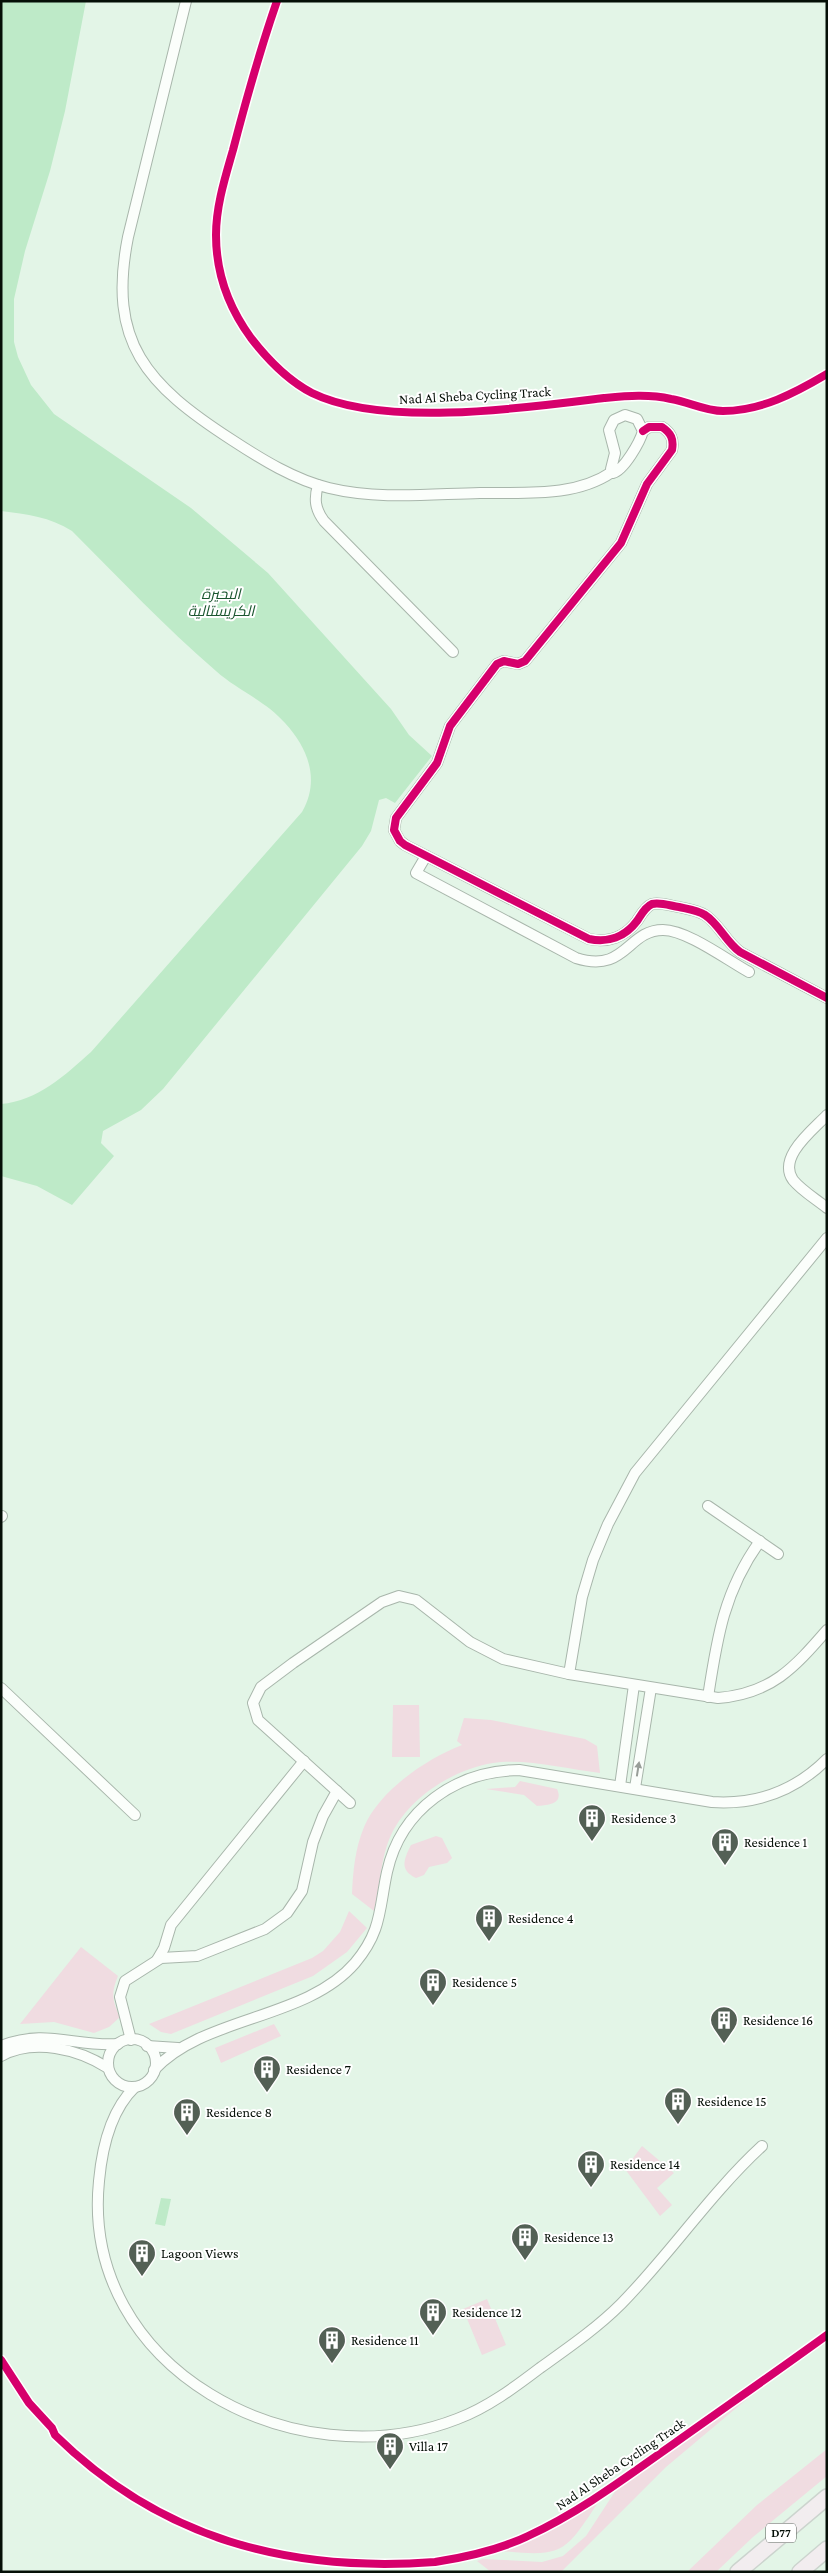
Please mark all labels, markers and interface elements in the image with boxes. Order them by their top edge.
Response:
street label: Nad Al Sheba Cycling Track [399,383,552,407]
water label: البحيرة الكريستالية [188,586,256,620]
one-way arrow [634,1760,642,1776]
building icon: Residence 3 [577,1803,607,1842]
place label: Residence 3 [611,1810,676,1826]
building icon: Residence 1 [710,1827,740,1866]
place label: Residence 1 [744,1834,807,1850]
building icon: Residence 4 [474,1903,504,1942]
place label: Residence 4 [508,1910,574,1926]
building icon: Residence 5 [418,1967,448,2006]
place label: Residence 5 [452,1974,517,1990]
building icon: Residence 16 [709,2005,739,2044]
place label: Residence 16 [743,2012,813,2028]
building icon: Residence 7 [252,2054,282,2093]
place label: Residence 7 [286,2061,351,2077]
building icon: Residence 15 [663,2086,693,2125]
place label: Residence 15 [697,2093,767,2109]
building icon: Residence 8 [172,2097,202,2136]
place label: Residence 8 [206,2104,272,2120]
building icon: Residence 14 [576,2149,606,2188]
place label: Residence 14 [610,2156,680,2172]
building icon: Residence 13 [510,2222,540,2261]
place label: Residence 13 [544,2229,614,2245]
building icon: Lagoon Views [127,2238,157,2277]
place label: Lagoon Views [161,2245,238,2261]
building icon: Residence 12 [418,2297,448,2336]
place label: Residence 12 [452,2304,522,2320]
building icon: Residence 11 [317,2325,347,2364]
place label: Residence 11 [351,2332,419,2348]
street label: Nad Al Sheba Cycling Track [553,2415,688,2513]
building icon: Villa 17 [375,2431,405,2470]
place label: Villa 17 [409,2438,449,2454]
road number: D77 [766,2524,796,2542]

